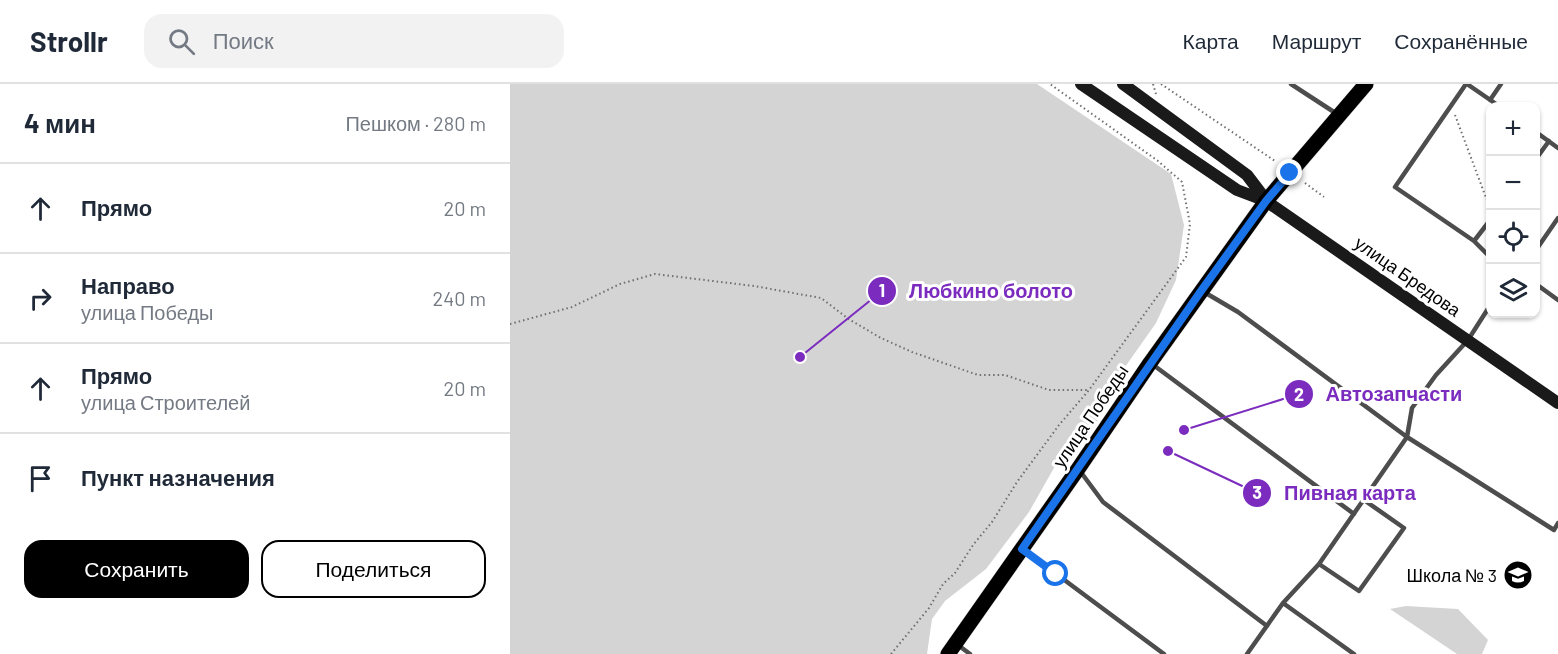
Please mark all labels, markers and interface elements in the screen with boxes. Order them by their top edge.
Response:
search box [144,14,564,68]
text: Strollr [30,24,108,58]
icon: search [165,25,198,58]
text: Поиск [213,27,274,53]
text: Карта [1183,28,1239,53]
text: Маршрут [1272,28,1361,53]
text: Сохранённые [1394,28,1528,53]
map controls [1486,102,1540,318]
button: + [1486,102,1540,156]
text: 4 мин [24,107,96,138]
text: Пешком · 280 m [345,111,486,135]
button: − [1486,156,1540,210]
route end [1276,159,1302,185]
icon: ahead [24,192,57,225]
text: Прямо [81,194,152,220]
text: 20 m [443,196,486,220]
button: locate [1486,210,1540,264]
street label: улица Бредова [1351,231,1466,321]
button: layers [1486,264,1540,318]
text: Направо [81,272,175,298]
callout: Любкино болото [867,272,1085,310]
text: Любкино болото [909,278,1073,302]
text: 1 [879,279,885,301]
icon: right [24,282,57,315]
text: 240 m [432,286,486,310]
text: улица Победы [81,300,213,324]
street label: улица Победы [1048,360,1132,472]
text: Прямо [81,362,152,388]
icon: ahead [24,372,57,405]
callout: Автозапчасти [1284,375,1474,413]
text: 20 m [443,376,486,400]
text: Автозапчасти [1326,381,1462,405]
text: 2 [1294,383,1304,405]
text: улица Строителей [81,390,250,414]
icon: arrive [24,462,57,495]
text: Пункт назначения [81,464,275,490]
callout: Пивная карта [1242,474,1428,512]
text: Пивная карта [1284,480,1417,504]
text: 3 [1252,481,1262,503]
button: Сохранить [24,540,249,598]
button: Поделиться [261,540,486,598]
school or university icon: Школа № 3 [1502,559,1534,591]
route start [1042,560,1068,586]
place label: Школа № 3 [1407,564,1497,586]

